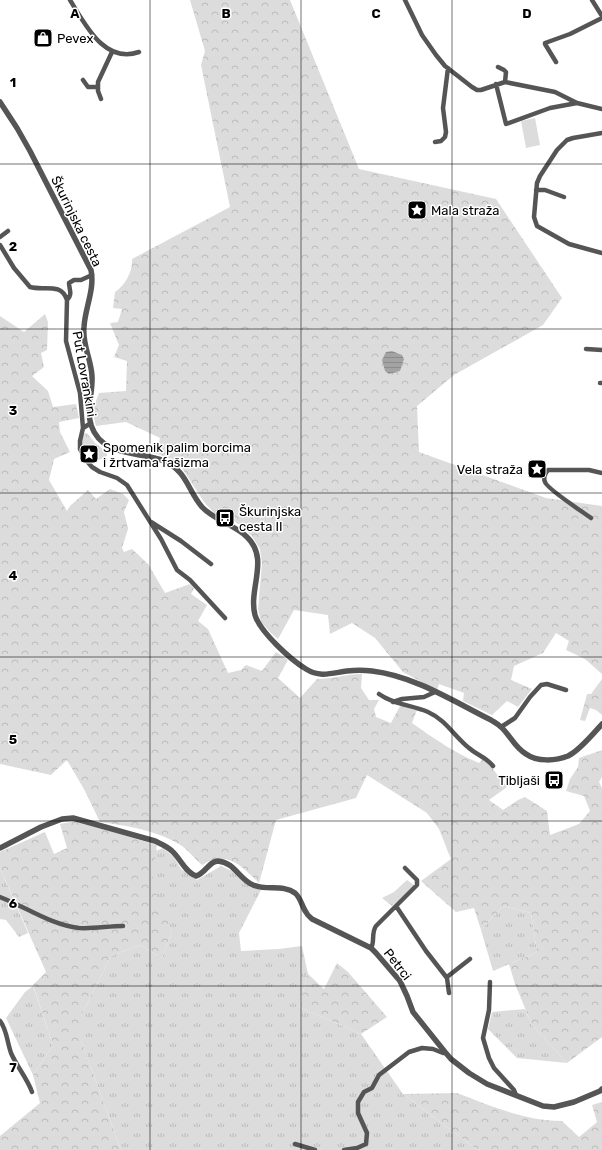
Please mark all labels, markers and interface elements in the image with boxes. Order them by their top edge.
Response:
text: A [70,6,80,21]
text: B [221,6,231,21]
text: C [371,6,381,21]
text: D [522,6,532,21]
shop icon: Pevex [32,27,54,49]
place label: Pevex [57,31,93,46]
text: 1 [10,75,16,90]
street label: Škurinjska cesta [48,174,105,269]
place icon: Mala straža [406,199,428,221]
place label: Mala straža [431,203,500,218]
text: 2 [9,239,17,254]
street label: Put Lovrankini [70,330,99,418]
text: 3 [9,403,18,418]
place label: Spomenik palim borcima i žrtvama fašizma [103,440,251,470]
place icon: Spomenik palim borcima i žrtvama fašizma [78,443,100,465]
place icon: Vela straža [526,458,548,480]
place label: Vela straža [457,462,523,477]
place label: Škurinjska cesta II [239,504,301,534]
bus stop icon: Škurinjska cesta II [214,507,236,529]
text: 4 [9,568,18,583]
text: 5 [9,732,17,747]
bus stop icon: Tibljaši [543,769,565,791]
place label: Tibljaši [498,773,540,788]
text: 6 [9,896,18,911]
street label: Petrci [381,946,415,983]
text: 7 [9,1060,17,1075]

